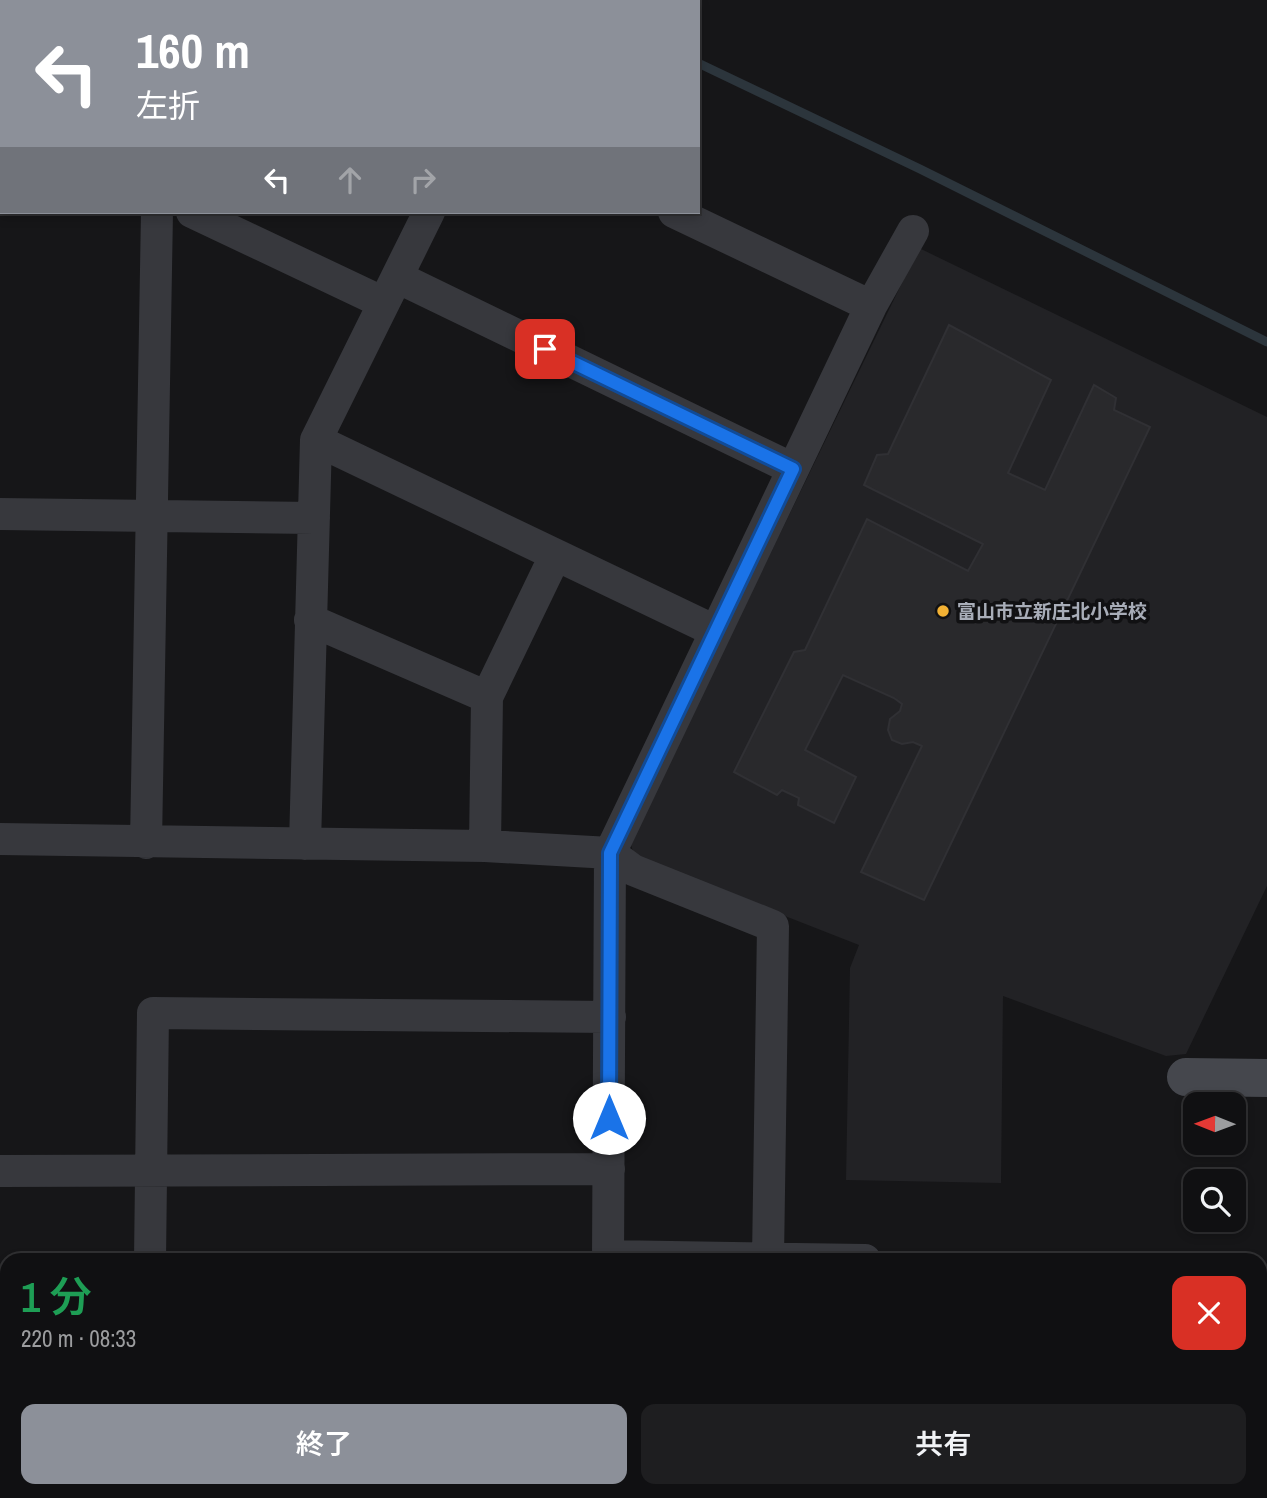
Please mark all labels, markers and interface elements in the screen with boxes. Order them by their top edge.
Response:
text: 160 m [136,17,250,83]
icon: left [21,28,112,119]
text: 左折 [136,84,200,127]
icon: left [258,161,296,199]
icon: ahead [331,161,369,199]
icon: right [404,161,442,199]
pin [515,319,575,379]
icon: arrive [526,330,564,368]
place label: 富山市立新庄北小学校 [957,598,1147,624]
marker: 富山市立新庄北小学校 [935,603,951,619]
position arrow [572,1081,646,1155]
north arrow [1183,1092,1246,1155]
map controls [1183,1092,1246,1232]
button: search [1183,1169,1246,1232]
text: 1 分 [21,1269,92,1325]
button: close [1172,1276,1246,1350]
text: 220 m · 08:33 [21,1323,136,1354]
button: 終了 [21,1404,627,1484]
button: 共有 [641,1404,1246,1484]

